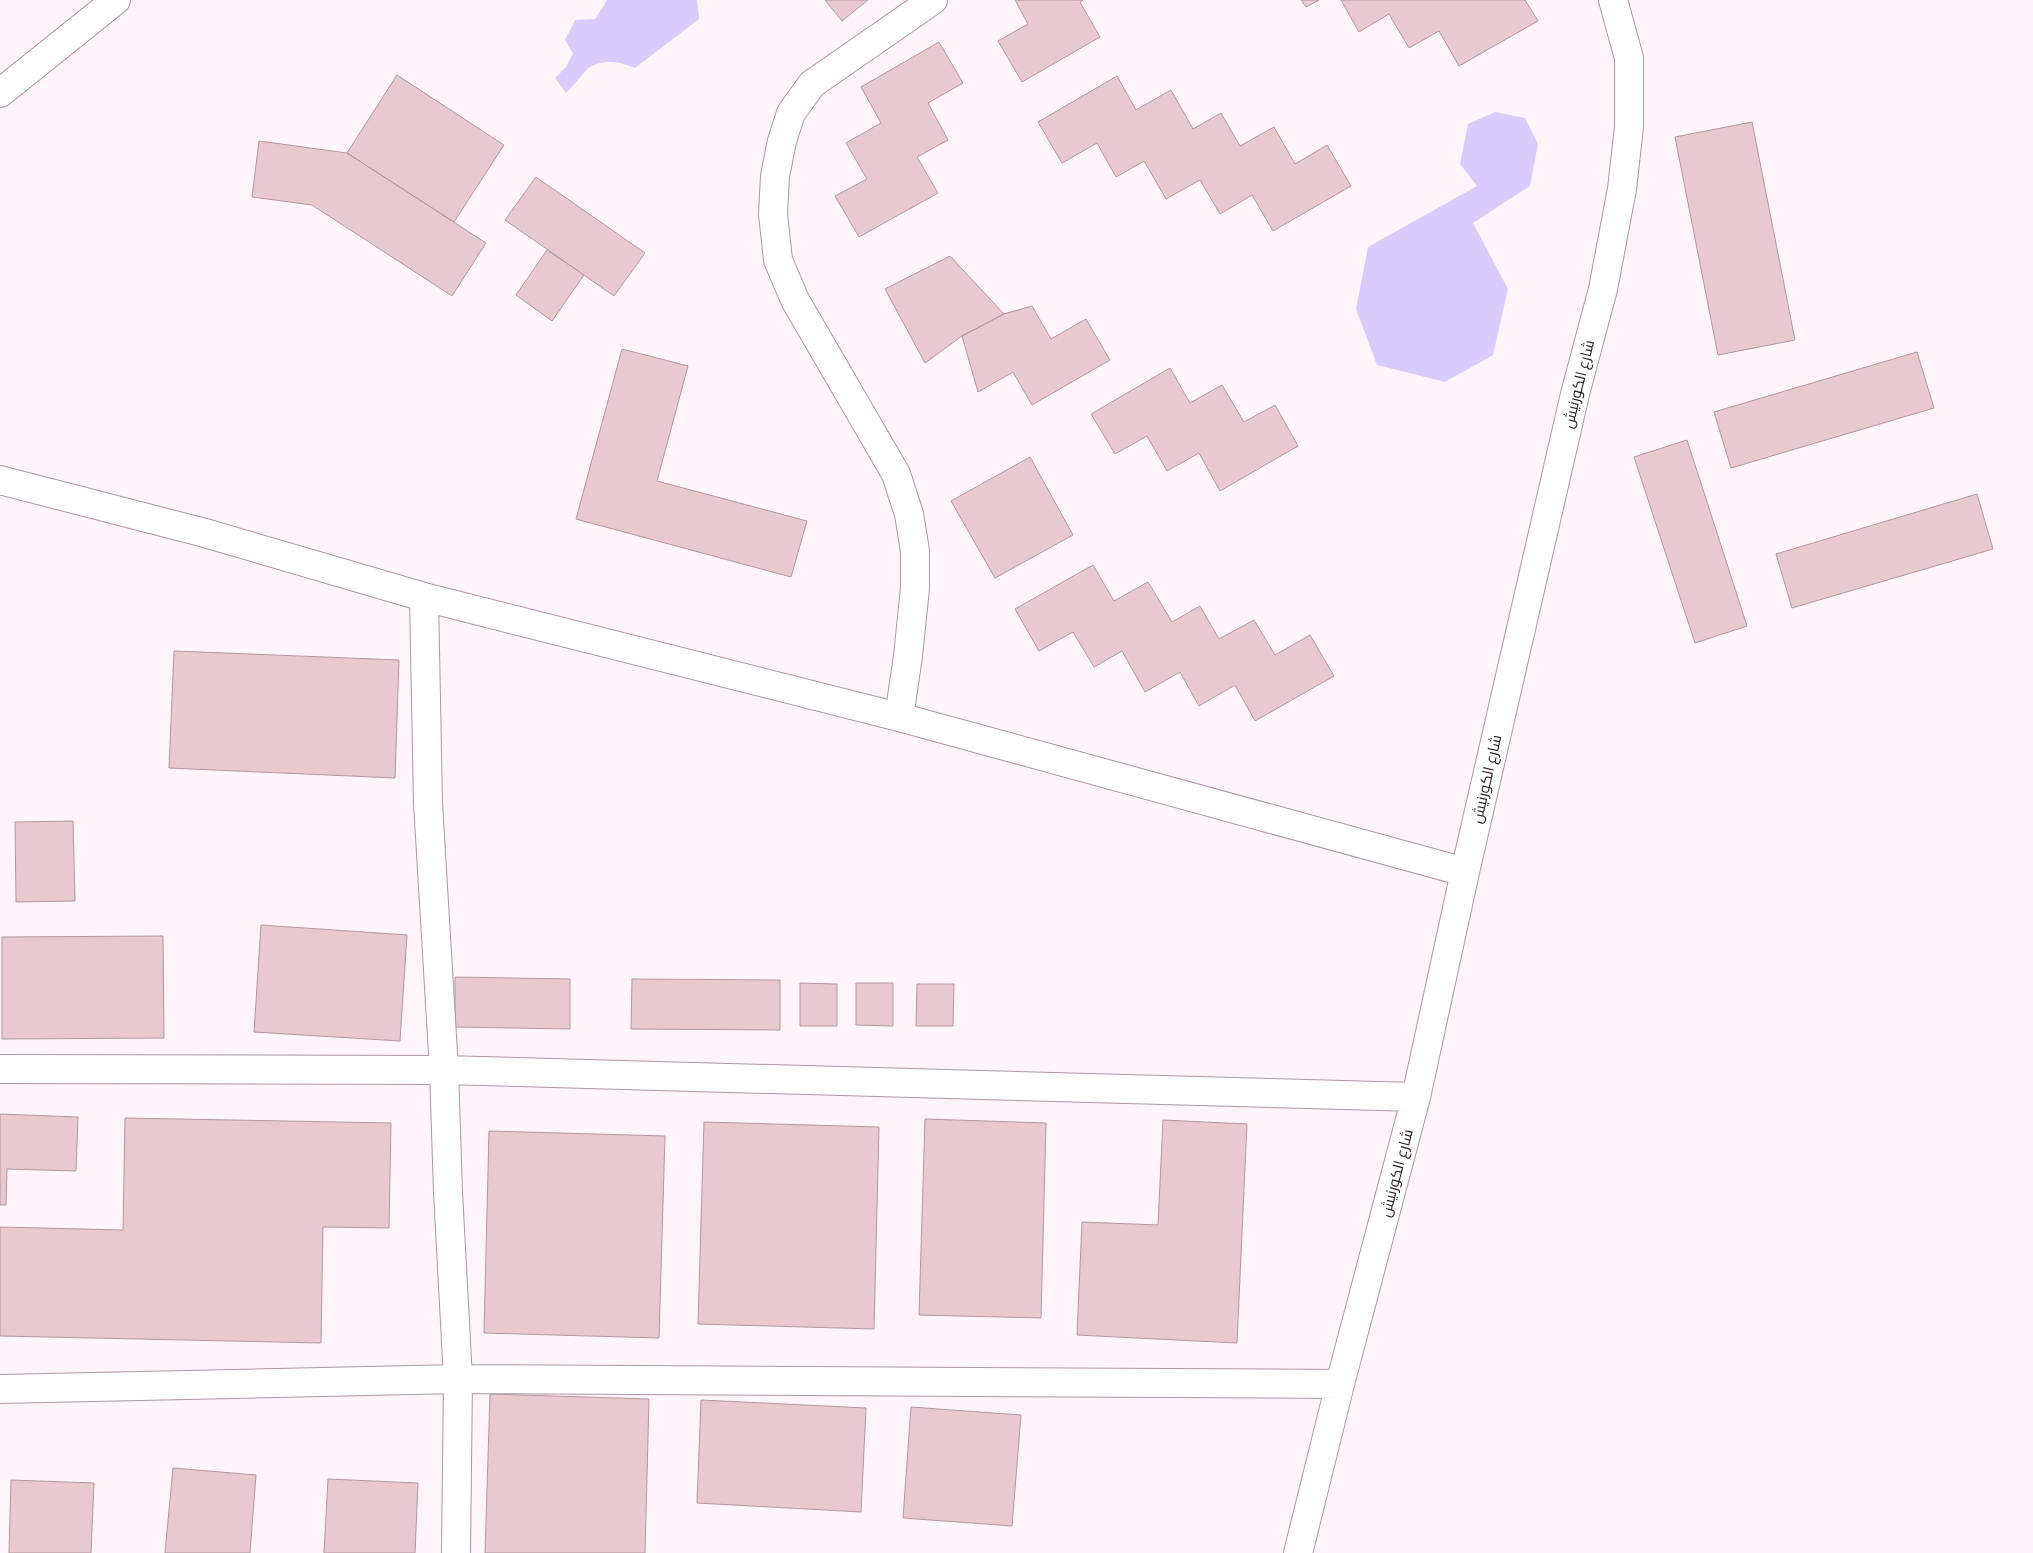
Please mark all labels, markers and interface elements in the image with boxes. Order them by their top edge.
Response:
street label: شارع الكورنيش [1557,338,1600,431]
street label: شارع الكورنيش [1466,733,1507,826]
street label: شارع الكورنيش [1374,1127,1419,1220]

